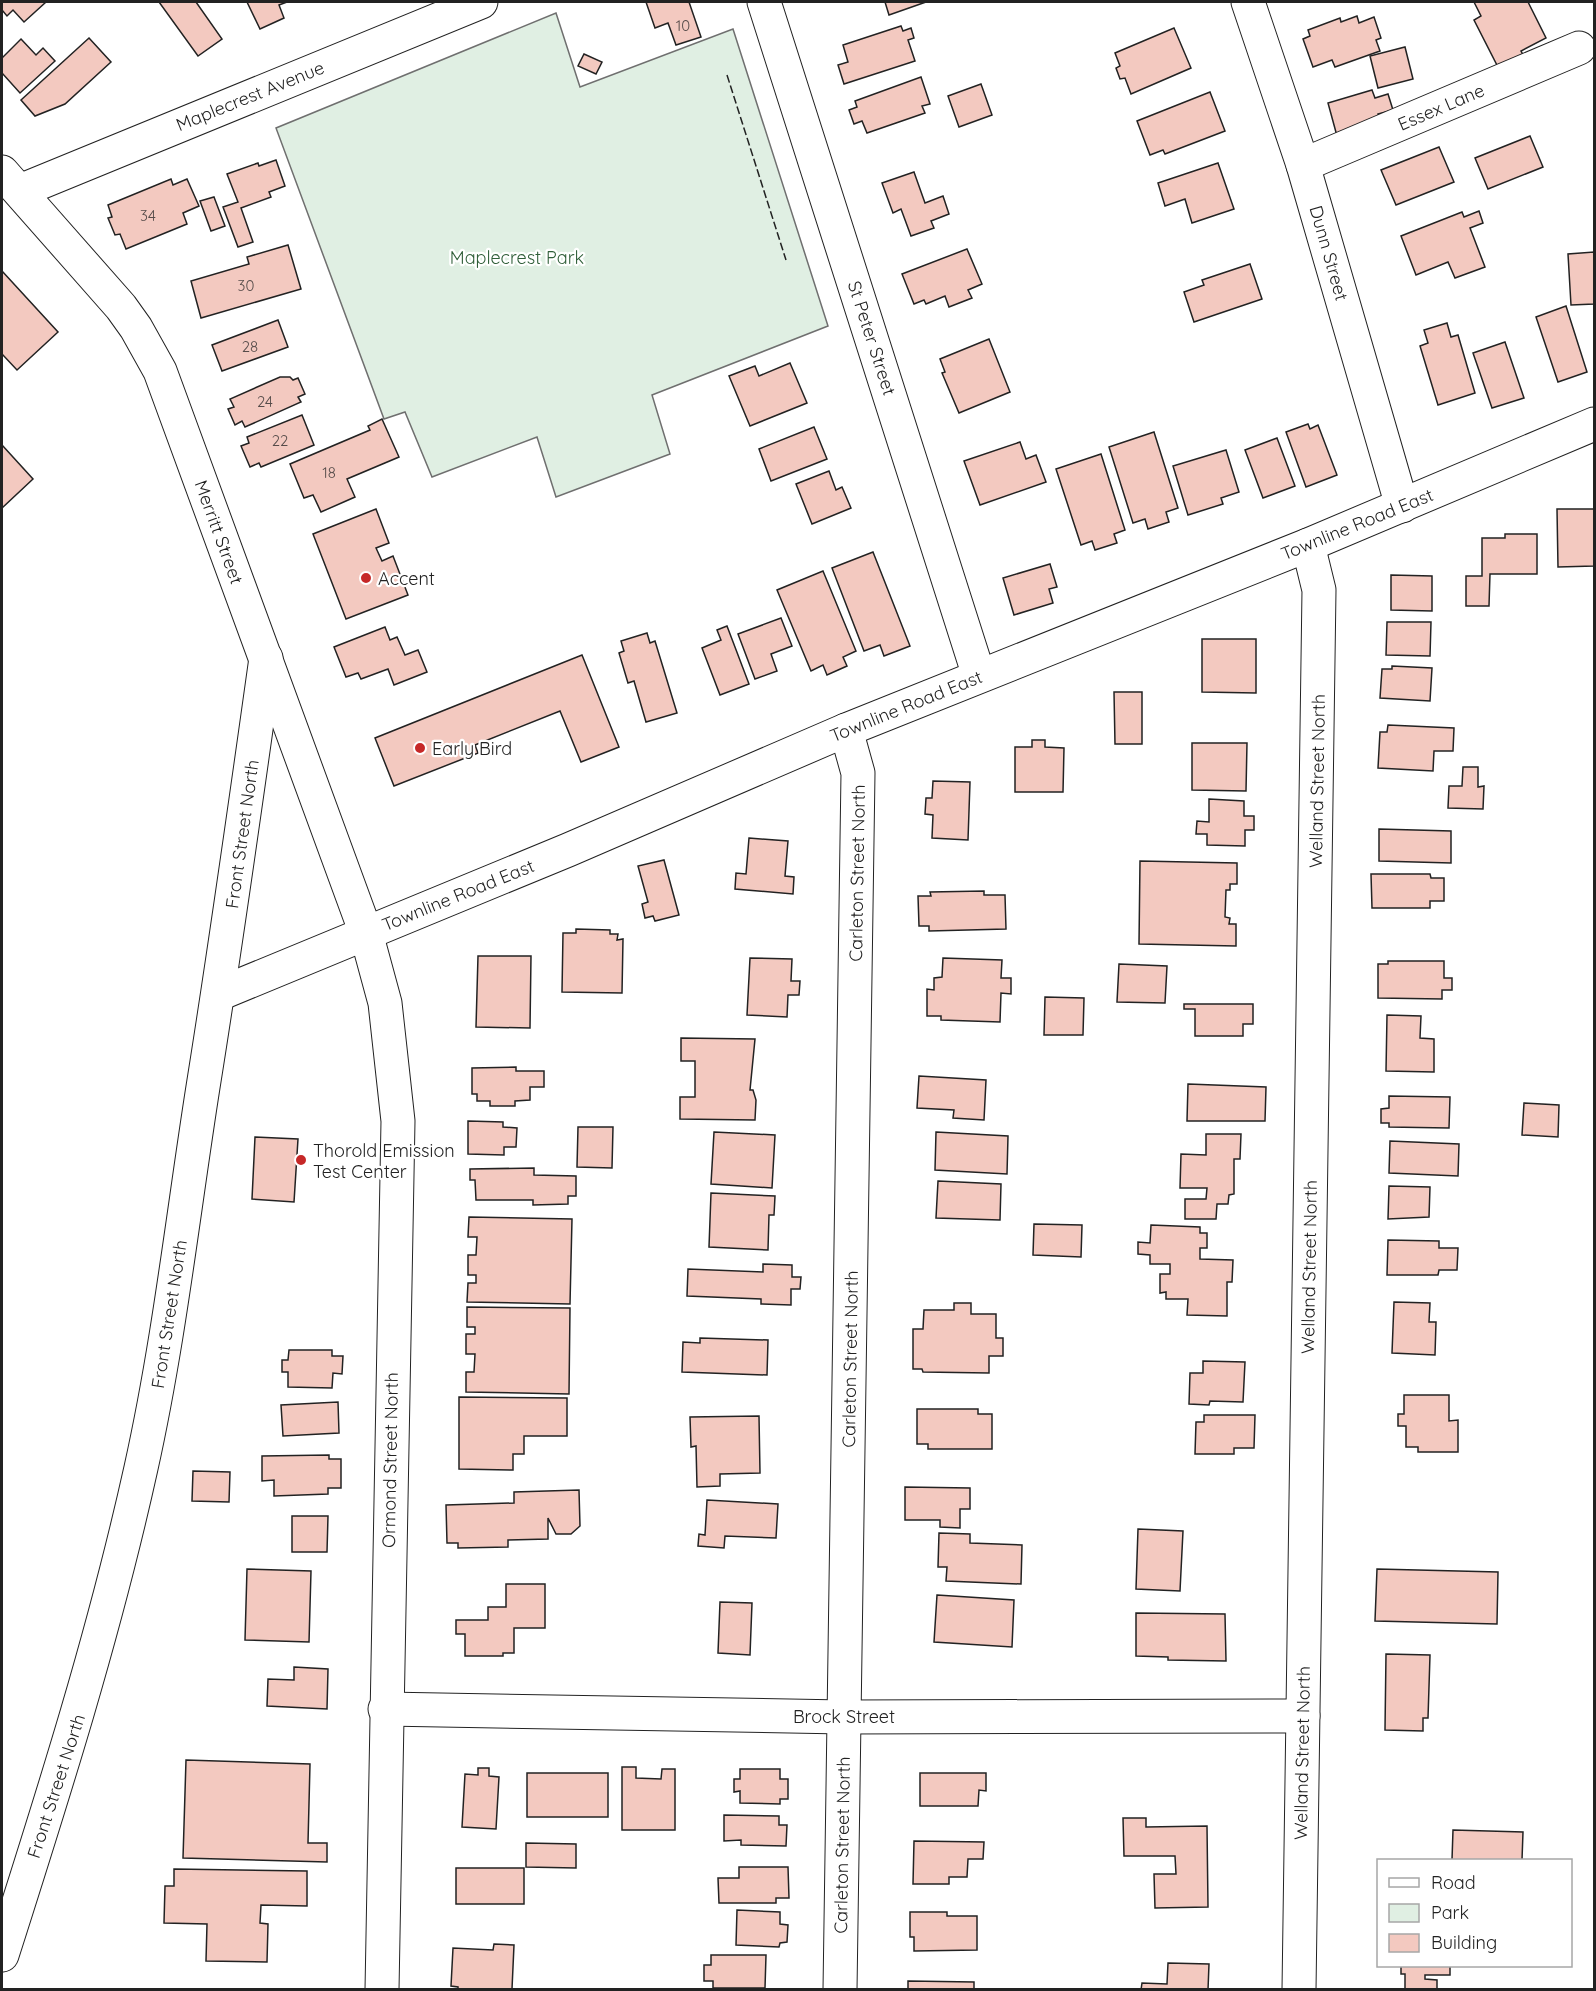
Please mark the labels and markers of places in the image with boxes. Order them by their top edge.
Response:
place label: Accent [378,567,435,590]
marker: Accent [359,571,373,585]
place label: Early Bird [432,737,512,760]
marker: Early Bird [413,741,427,755]
place label: Thorold Emission Test Center [313,1139,455,1183]
marker: Thorold Emission Test Center [294,1153,308,1167]

